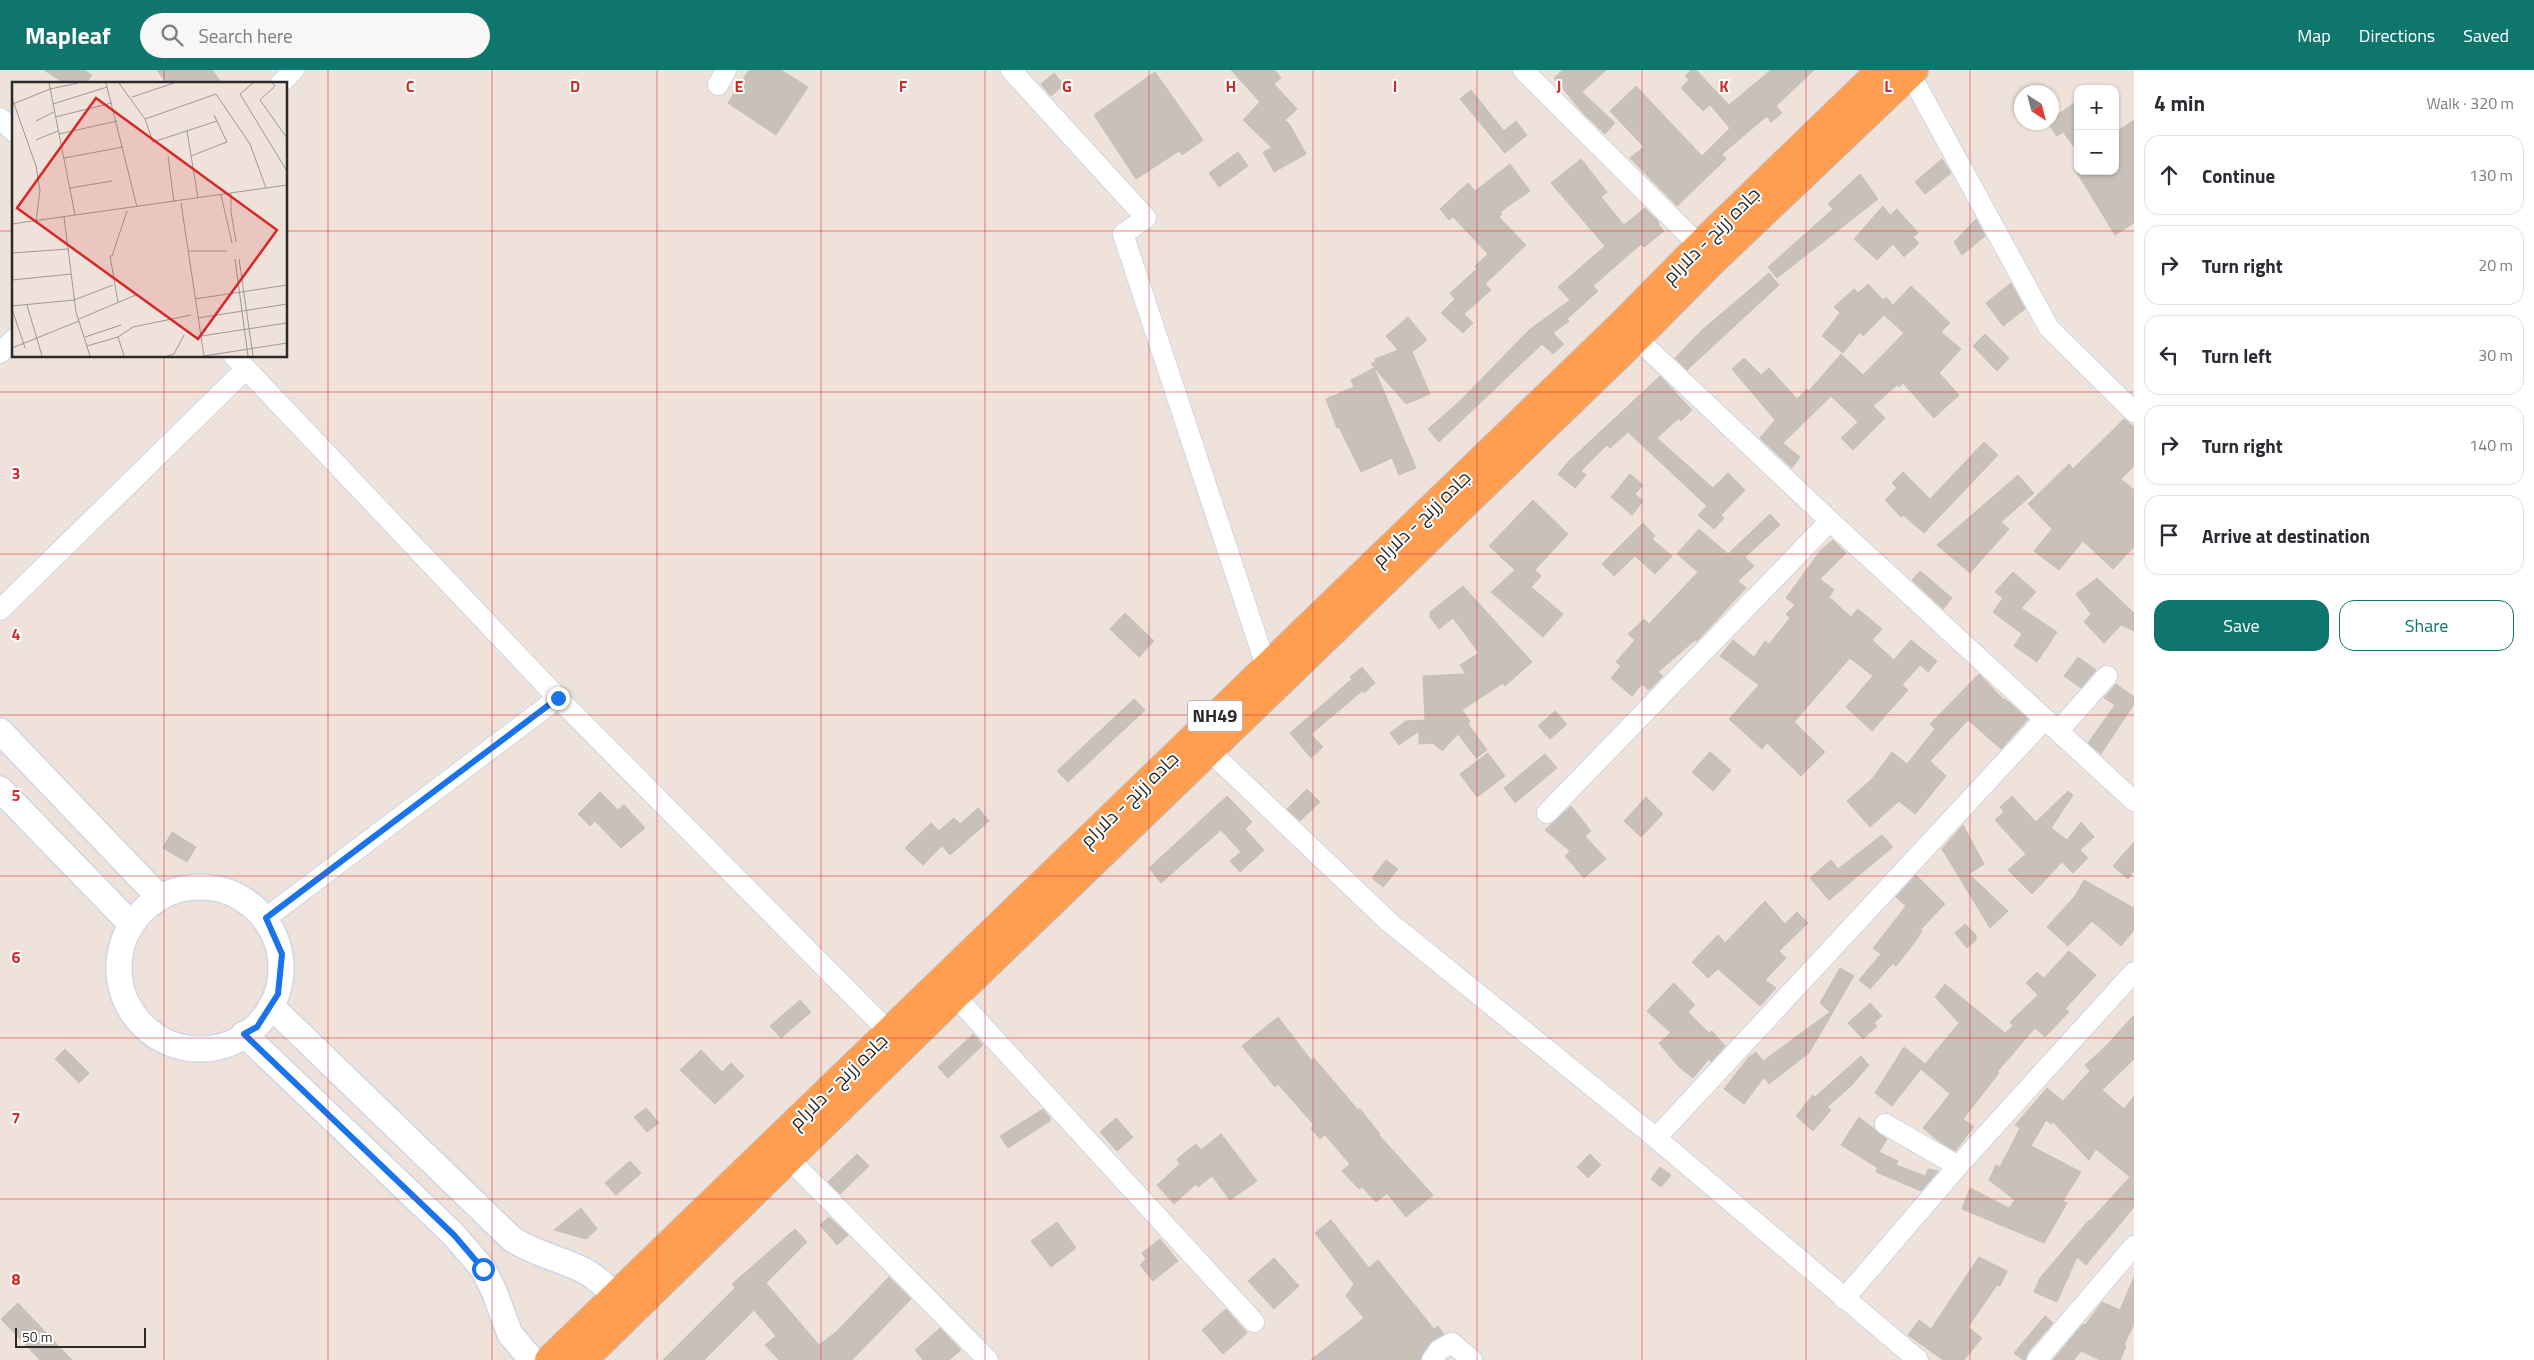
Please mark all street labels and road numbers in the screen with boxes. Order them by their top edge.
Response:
street label: جاده زرنج - دلارام [1655,179,1766,290]
street label: جاده زرنج - دلارام [1365,463,1477,572]
road number: NH49 [1188,700,1242,731]
street label: جاده زرنج - دلارام [1073,744,1185,853]
street label: جاده زرنج - دلارام [782,1026,894,1135]

